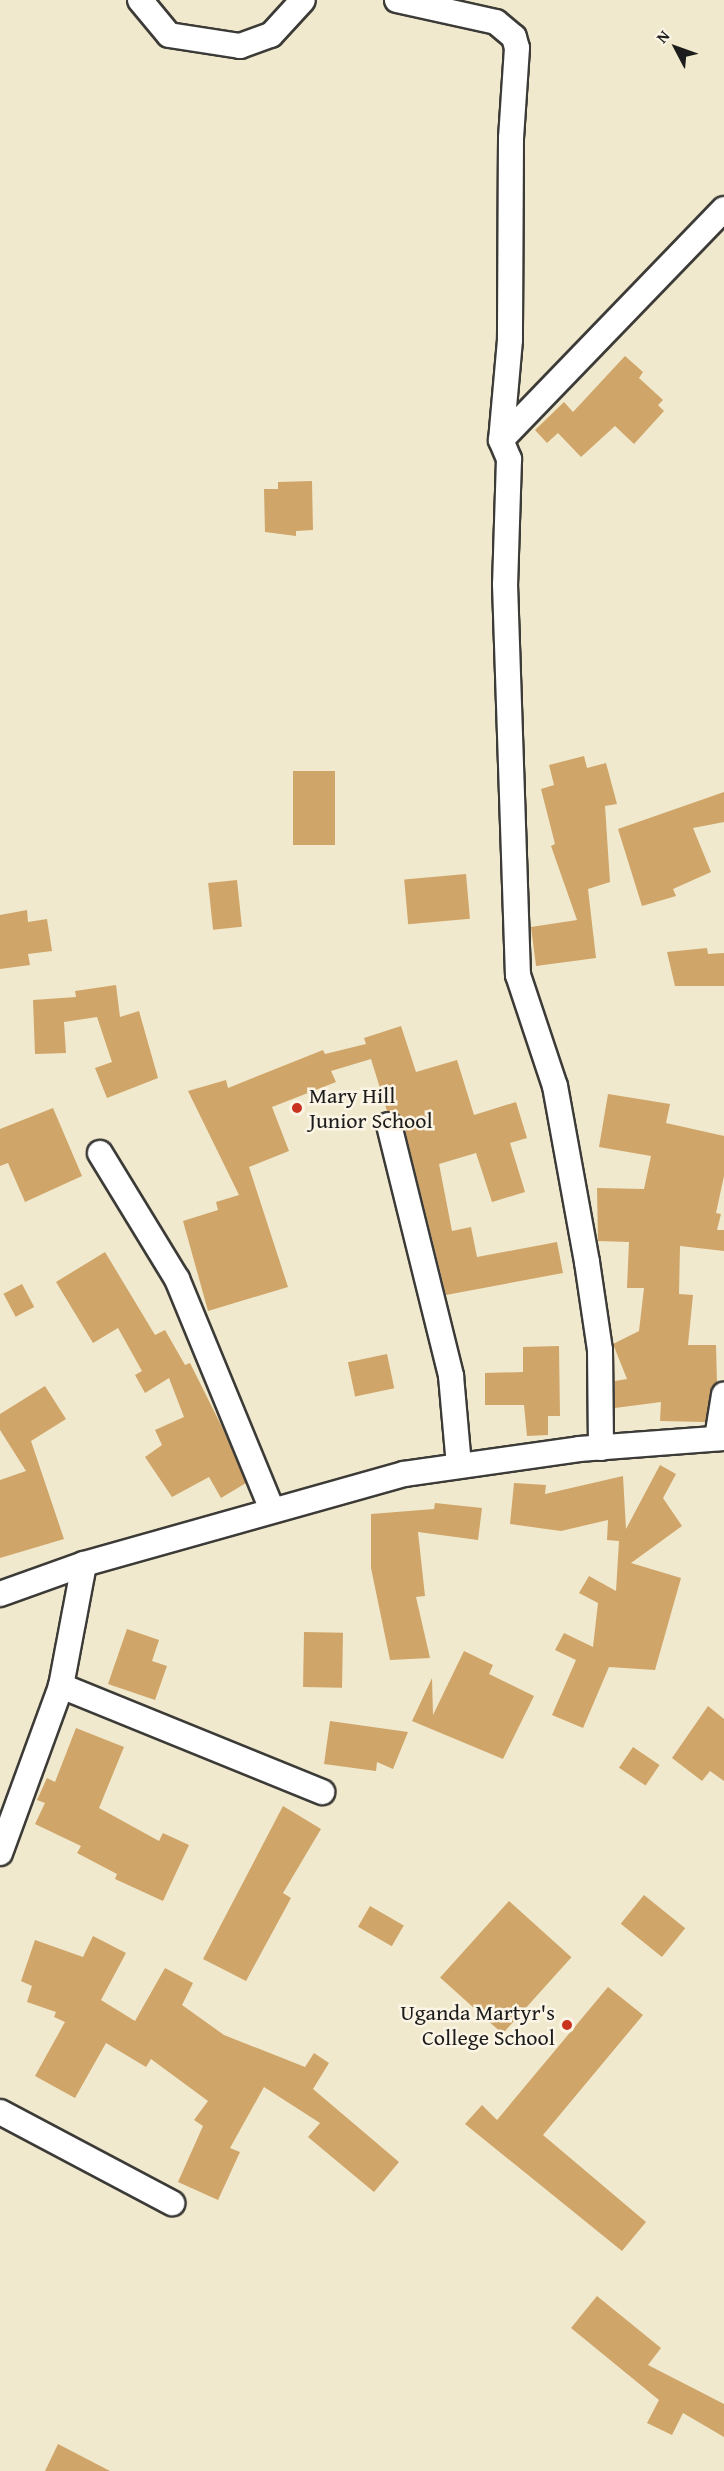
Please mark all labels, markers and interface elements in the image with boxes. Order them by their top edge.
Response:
north arrow [646,18,706,78]
text: N [650,24,675,48]
place label: Mary Hill Junior School [309,1082,433,1134]
marker: Mary Hill Junior School [290,1101,304,1115]
place label: Uganda Martyr's College School [400,1999,555,2050]
marker: Uganda Martyr's College School [560,2018,574,2032]

